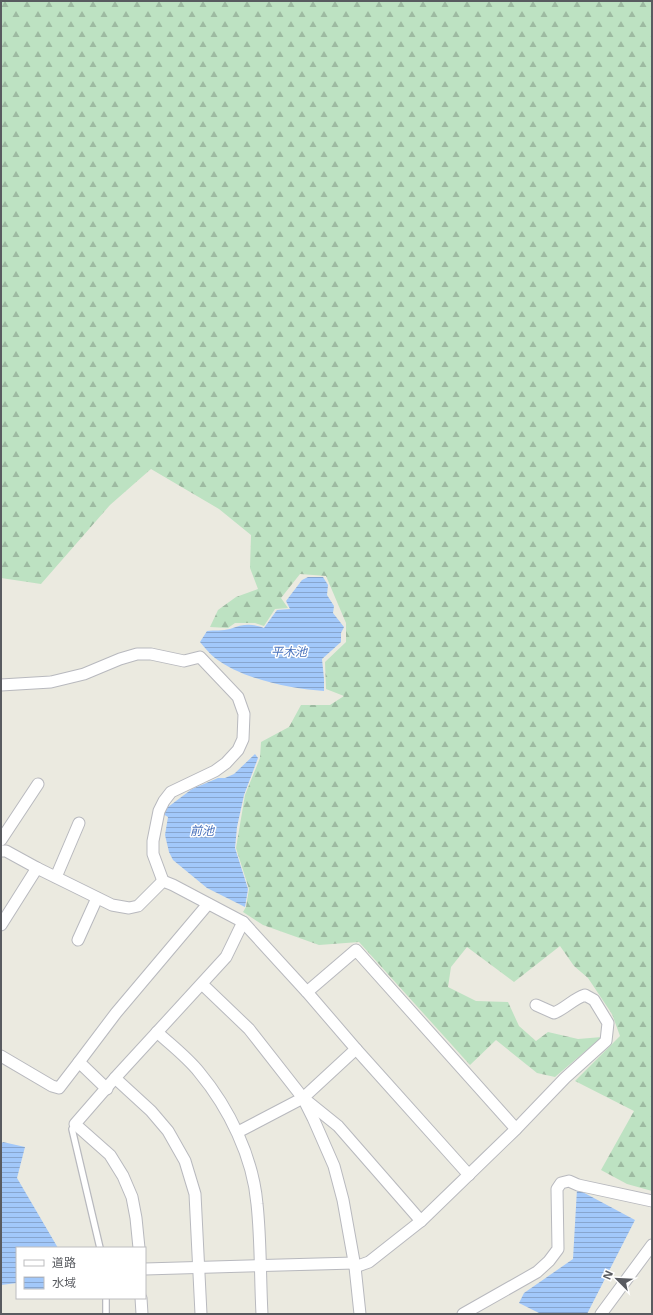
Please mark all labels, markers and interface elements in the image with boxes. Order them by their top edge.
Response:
water label: 平木池 [271,643,308,660]
water label: 前池 [190,822,215,839]
legend [16,1247,146,1299]
text: 道路 [52,1254,76,1271]
north arrow [597,1259,637,1299]
text: N [599,1268,616,1282]
text: 水域 [52,1274,76,1291]

